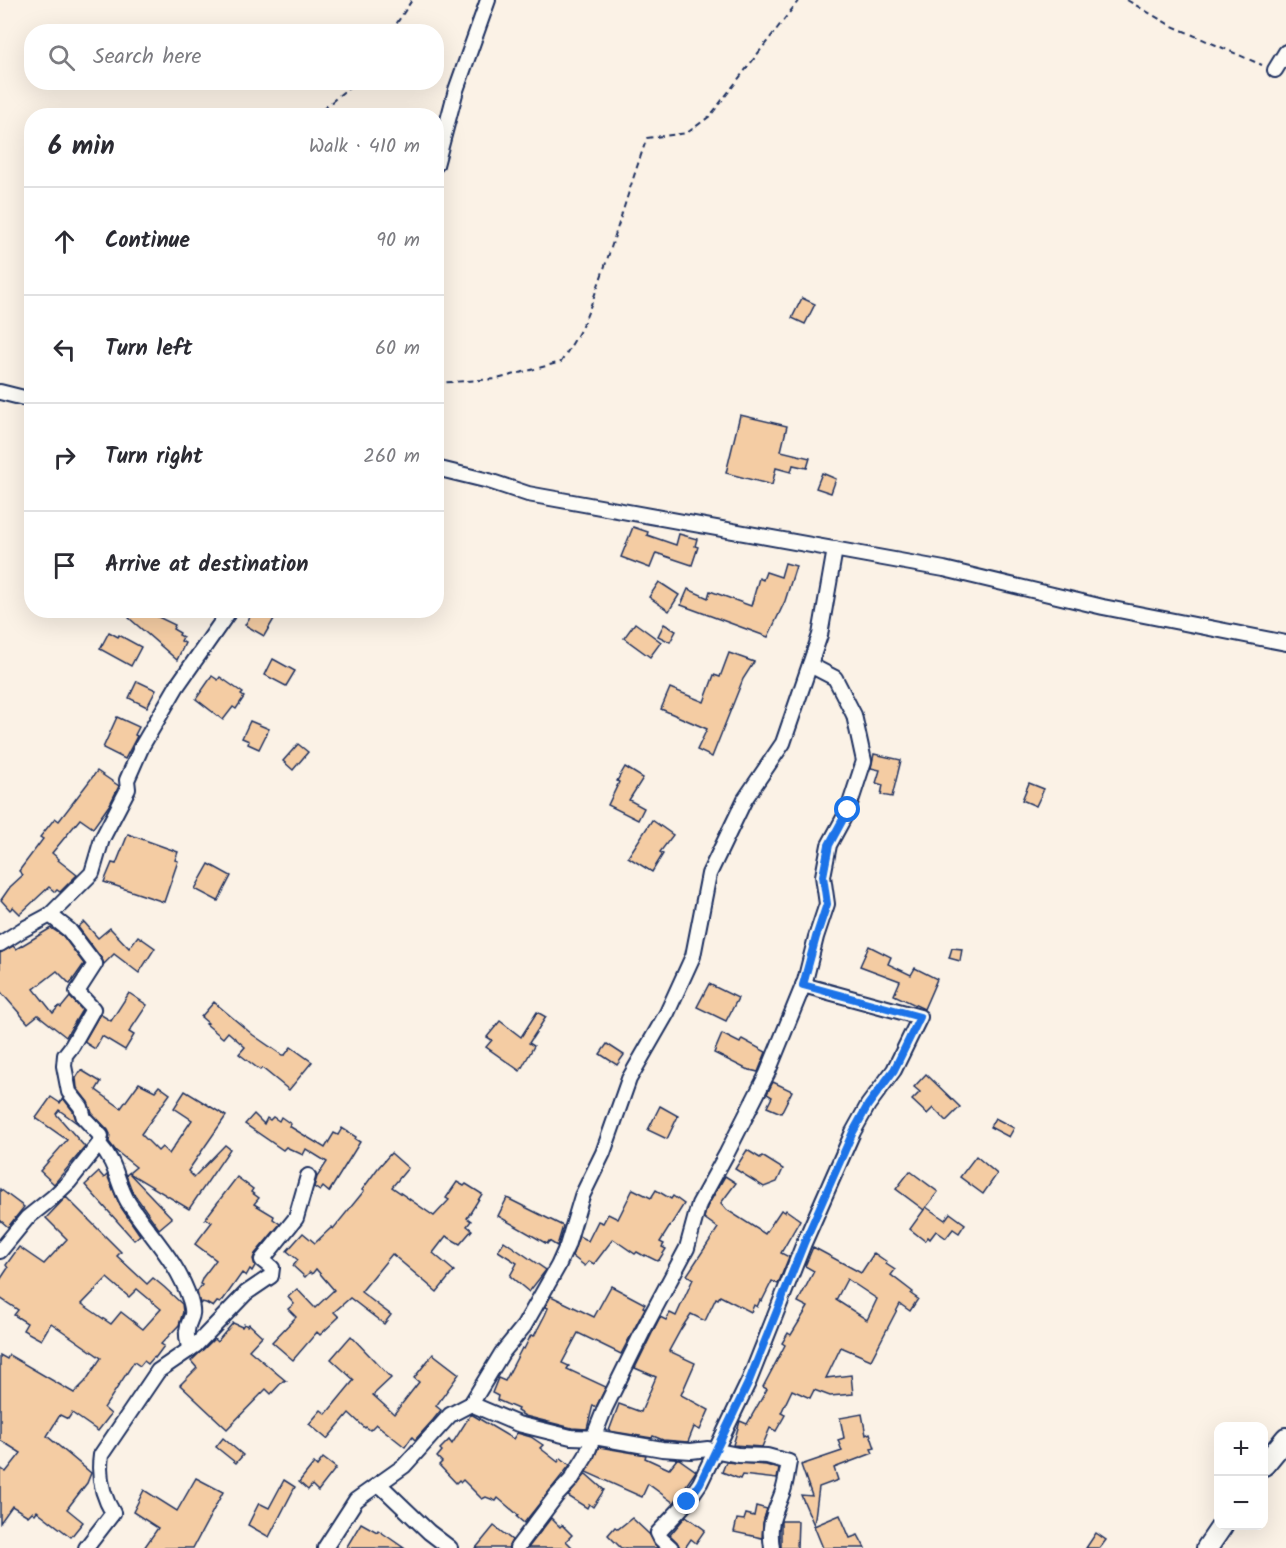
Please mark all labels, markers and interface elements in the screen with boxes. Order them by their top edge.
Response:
search box [24,24,444,90]
text: Search here [93,40,201,75]
icon: search [45,41,78,74]
text: 6 min [48,126,115,168]
text: Walk · 410 m [309,131,420,163]
text: Continue [105,224,190,259]
icon: ahead [48,225,81,258]
text: 90 m [376,225,420,257]
text: Turn left [105,332,192,367]
icon: left [48,333,81,366]
text: 60 m [375,333,420,365]
text: Turn right [105,440,203,475]
icon: right [48,441,81,474]
text: 260 m [363,441,420,473]
text: Arrive at destination [105,548,308,583]
icon: arrive [48,549,81,582]
route start [834,796,860,822]
map controls [1214,1422,1268,1530]
button: + [1214,1422,1268,1476]
button: − [1214,1476,1268,1530]
route end [673,1488,699,1514]

